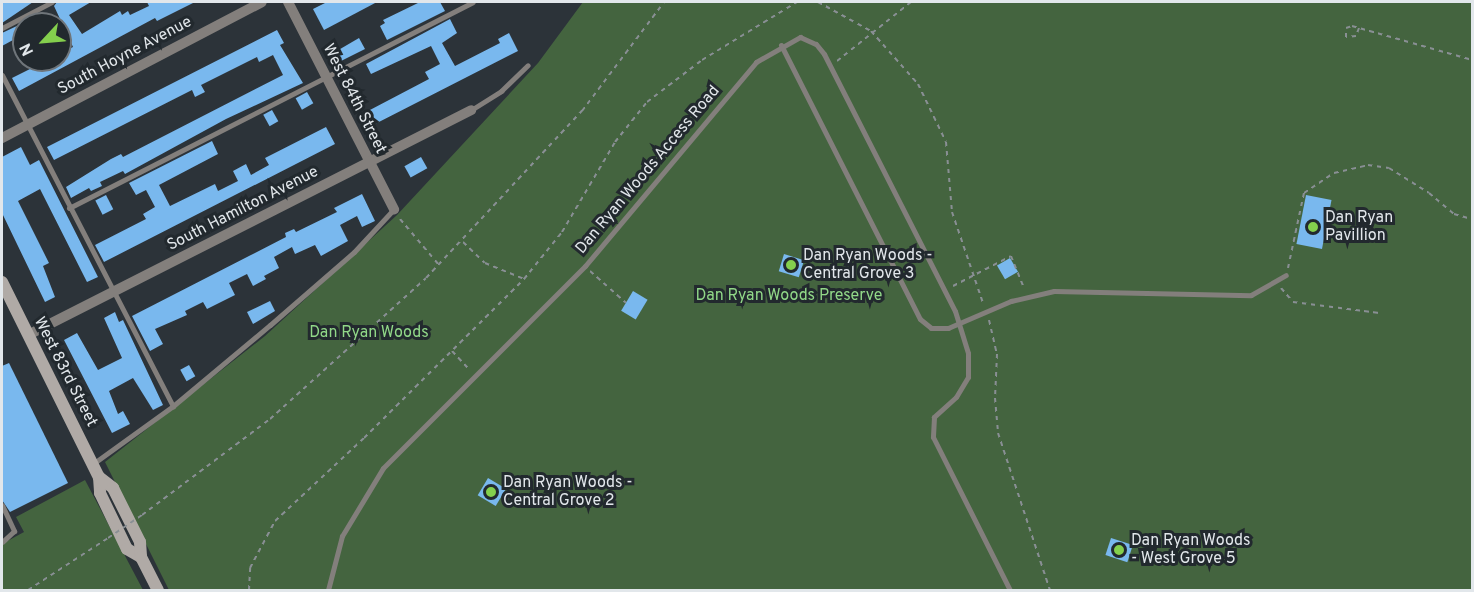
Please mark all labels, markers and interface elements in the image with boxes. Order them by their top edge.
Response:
north arrow [12,12,72,72]
street label: South Hoyne Avenue [54,12,196,100]
text: N [16,39,39,59]
street label: West 84th Street [318,41,390,157]
street label: Dan Ryan Woods Access Road [572,82,724,258]
street label: South Hamilton Avenue [164,162,322,256]
place label: Dan Ryan Pavillion [1325,208,1393,246]
marker: Dan Ryan Pavillion [1306,220,1320,234]
place label: Dan Ryan Woods - Central Grove 3 [803,246,933,284]
marker: Dan Ryan Woods - Central Grove 3 [784,258,798,272]
park label: Dan Ryan Woods Preserve [695,286,883,306]
street label: West 83rd Street [29,314,101,430]
park label: Dan Ryan Woods [309,323,429,343]
place label: Dan Ryan Woods - Central Grove 2 [503,473,633,511]
marker: Dan Ryan Woods - Central Grove 2 [484,485,498,499]
place label: Dan Ryan Woods - West Grove 5 [1131,531,1251,569]
marker: Dan Ryan Woods - West Grove 5 [1112,543,1126,557]

